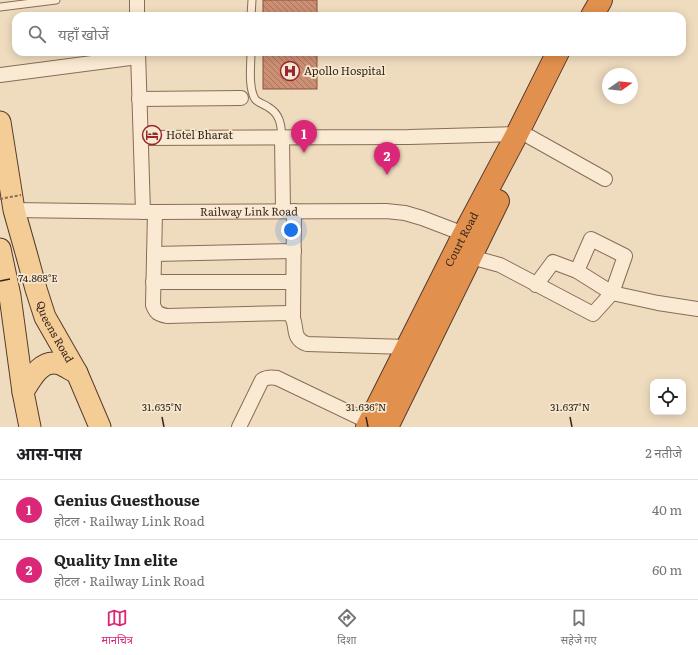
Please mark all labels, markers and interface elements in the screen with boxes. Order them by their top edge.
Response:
search box [12,12,686,56]
text: यहाँ खोजें [58,22,109,45]
icon: search [26,23,48,45]
hospital icon: Apollo Hospital [279,60,301,82]
place label: Apollo Hospital [304,62,386,78]
north arrow [602,68,638,104]
pin: 1 [291,120,317,153]
hotel icon: Hotel Bharat [141,124,163,146]
place label: Hotel Bharat [166,126,233,142]
pin: 2 [374,142,400,175]
street label: Railway Link Road [200,202,298,219]
street label: Court Road [440,208,481,269]
your location [281,220,301,240]
text: 74.868°E [18,270,58,285]
street label: Queens Road [33,299,78,365]
map controls [650,379,686,415]
button: locate [650,379,686,415]
text: 31.635°N [142,399,182,414]
text: 31.636°N [346,399,386,414]
text: 31.637°N [550,399,590,414]
text: आस-पास [16,440,82,465]
text: 2 नतीजे [645,443,682,462]
text: Genius Guesthouse [54,488,200,511]
text: 1 [26,500,32,519]
text: 40 m [652,500,682,519]
text: होटल · Railway Link Road [54,511,205,530]
text: Quality Inn elite [54,548,178,571]
text: 2 [26,560,32,579]
text: 60 m [652,560,682,579]
text: होटल · Railway Link Road [54,571,205,590]
tab: मानचित्र [101,607,133,648]
tab: दिशा [336,607,358,648]
tab: सहेजे गए [561,607,597,648]

